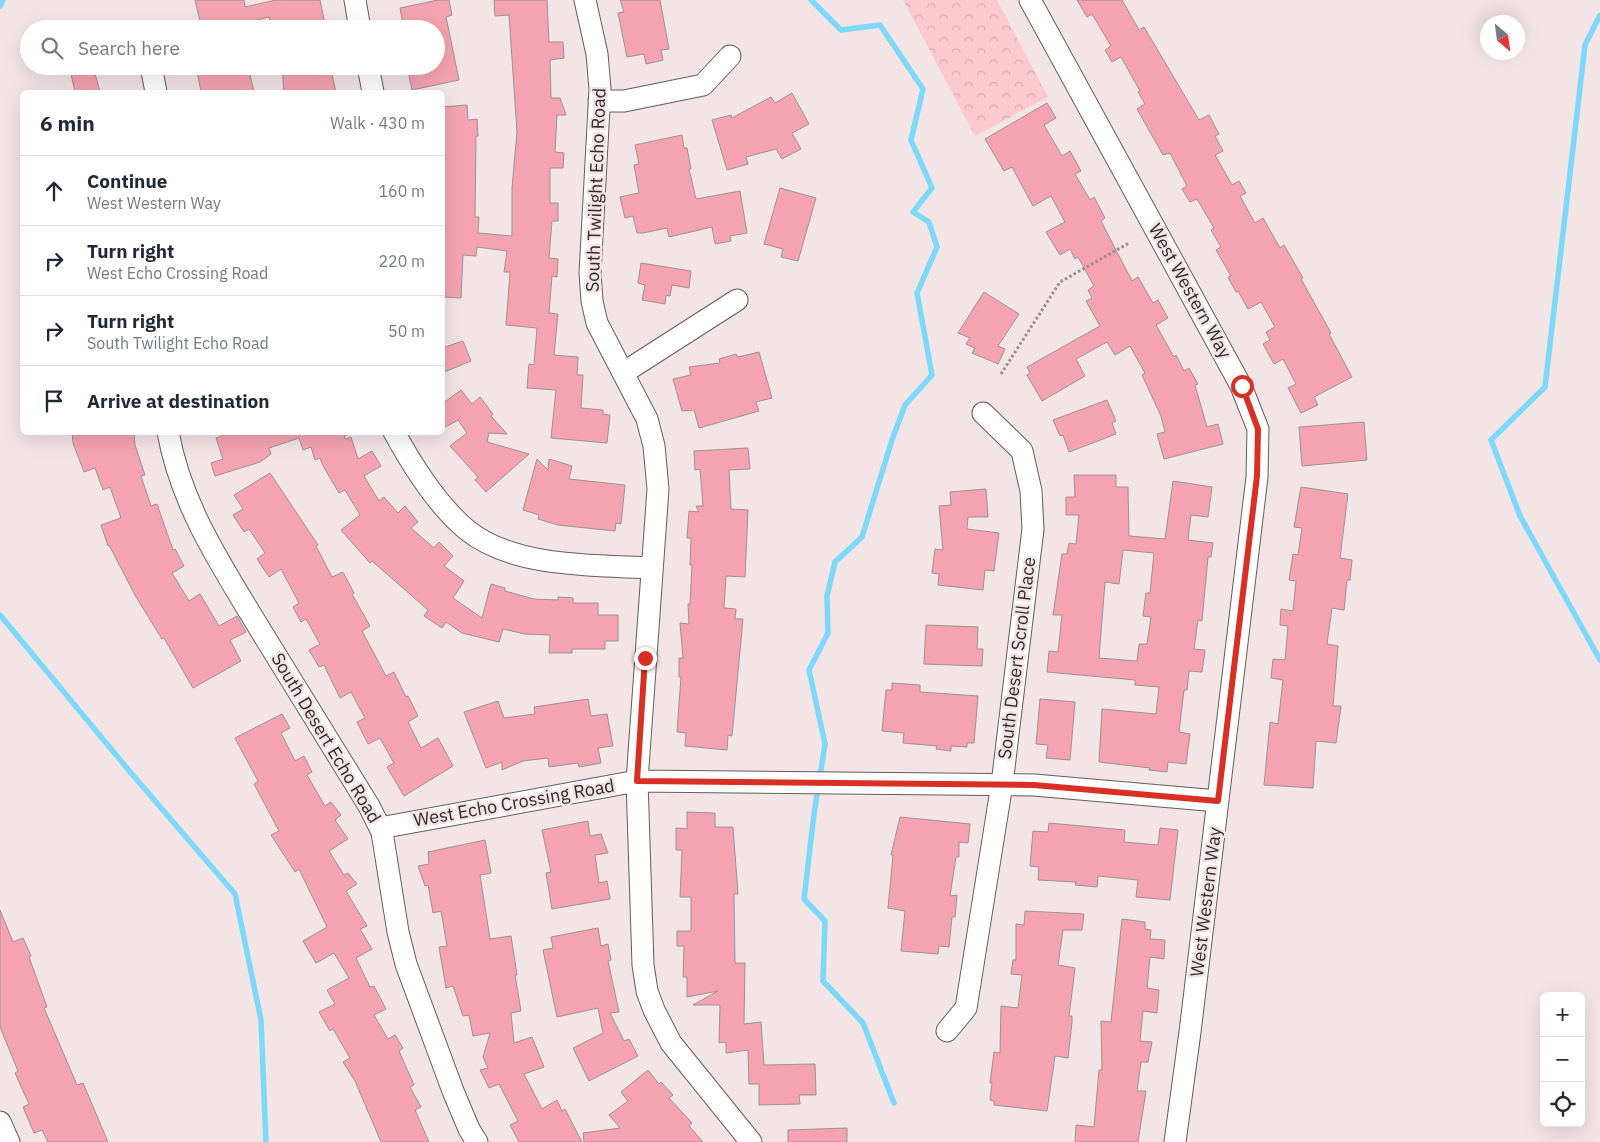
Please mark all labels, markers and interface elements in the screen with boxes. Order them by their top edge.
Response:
north arrow [1480,15,1525,60]
search box [20,20,445,75]
icon: search [38,34,66,62]
text: Search here [78,36,180,60]
street label: South Twilight Echo Road [580,87,611,293]
text: 6 min [40,109,95,137]
text: Walk · 430 m [330,113,425,133]
text: Continue [87,169,167,193]
icon: ahead [40,177,68,205]
text: 160 m [378,181,425,201]
text: West Western Way [87,193,221,213]
street label: West Western Way [1144,219,1237,362]
text: Turn right [87,239,174,263]
icon: right [40,247,68,275]
text: 220 m [378,251,425,271]
text: West Echo Crossing Road [87,263,268,283]
text: Turn right [87,309,174,333]
icon: right [40,317,68,345]
text: 50 m [388,321,425,341]
text: South Twilight Echo Road [87,333,269,353]
route start [1231,375,1254,398]
icon: arrive [40,387,68,415]
text: Arrive at destination [87,389,270,413]
street label: South Desert Scroll Place [993,555,1040,760]
route end [634,647,657,670]
street label: South Desert Echo Road [266,648,386,827]
street label: West Echo Crossing Road [412,773,616,832]
street label: West Western Way [1185,826,1226,978]
map controls [1540,992,1585,1127]
button: + [1540,992,1585,1037]
button: − [1540,1037,1585,1082]
button: locate [1540,1082,1585,1127]

